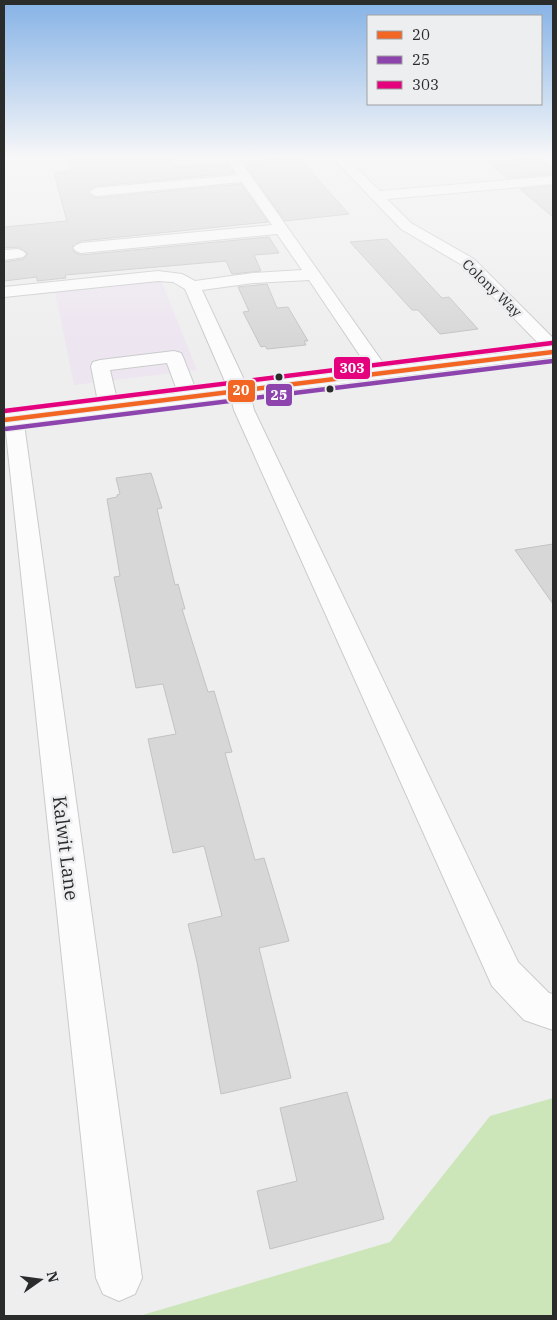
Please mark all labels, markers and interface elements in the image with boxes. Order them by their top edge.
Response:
legend [367,15,542,105]
text: 20 [412,25,430,44]
text: 25 [412,50,430,69]
text: 303 [412,75,439,94]
street label: Colony Way [458,255,526,321]
line badge: 303 [333,356,371,380]
text: 303 [339,359,365,377]
unlabelled marker [274,372,284,382]
line badge: 20 [227,379,256,403]
text: 20 [233,381,249,399]
line badge: 25 [265,383,293,407]
unlabelled marker [325,384,335,394]
text: 25 [271,386,287,404]
street label: Kalwit Lane [48,794,84,902]
north arrow [15,1255,65,1305]
text: N [43,1269,63,1284]

